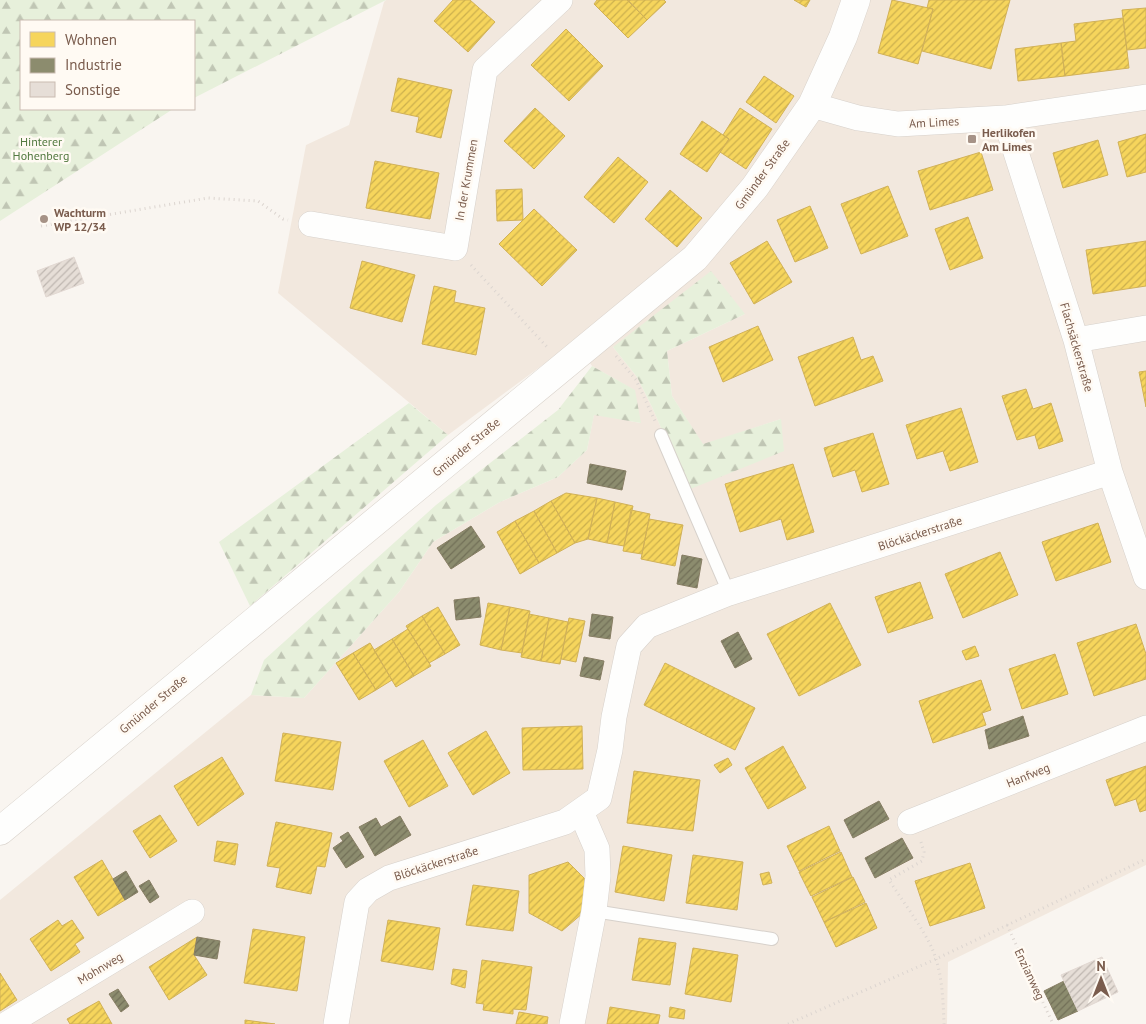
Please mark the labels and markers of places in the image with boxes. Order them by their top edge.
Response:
place label: Herlikofen Am Limes [982,125,1035,154]
marker: Herlikofen Am Limes [966,133,978,145]
place label: Wachturm WP 12/34 [54,205,106,234]
marker: Wachturm WP 12/34 [38,213,50,225]

